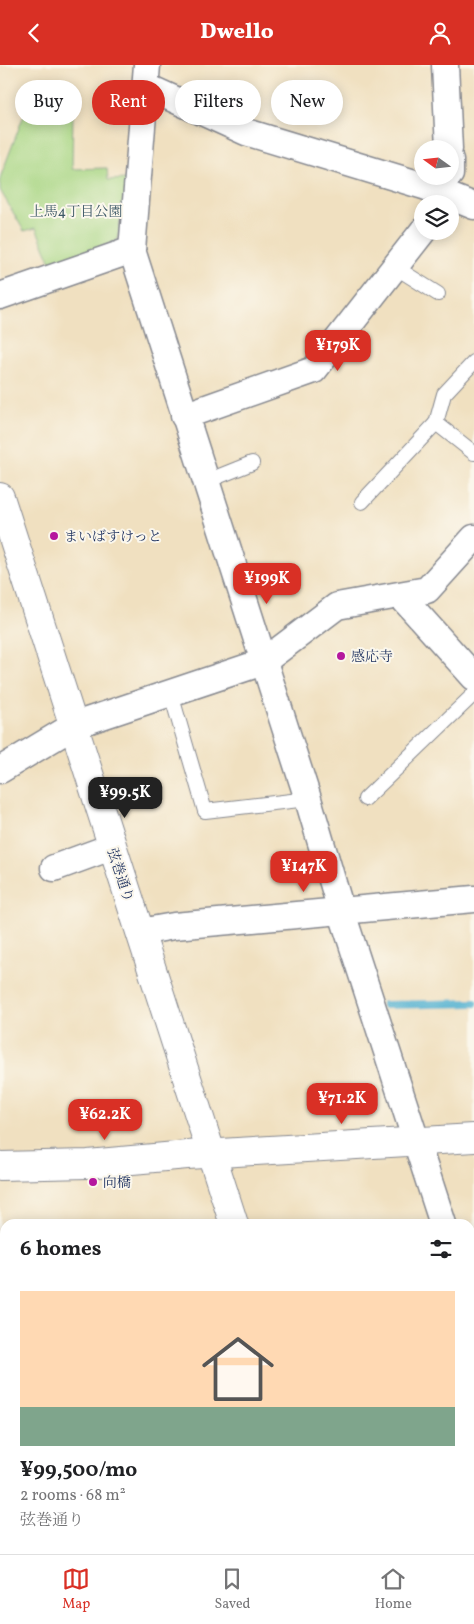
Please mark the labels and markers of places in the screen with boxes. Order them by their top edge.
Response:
pin: ¥179K [303,329,373,372]
place label: まいばすけっと [64,528,162,547]
marker: まいばすけっと [48,530,60,542]
pin: ¥199K [232,563,302,605]
place label: 感応寺 [351,648,393,667]
marker: 感応寺 [335,650,347,662]
pin: ¥99.5K [84,777,166,819]
pin: ¥147K [269,851,339,893]
pin: ¥71.2K [301,1083,383,1125]
pin: ¥62.2K [64,1099,146,1141]
place label: 向橋 [103,1174,131,1193]
marker: 向橋 [87,1176,99,1188]

